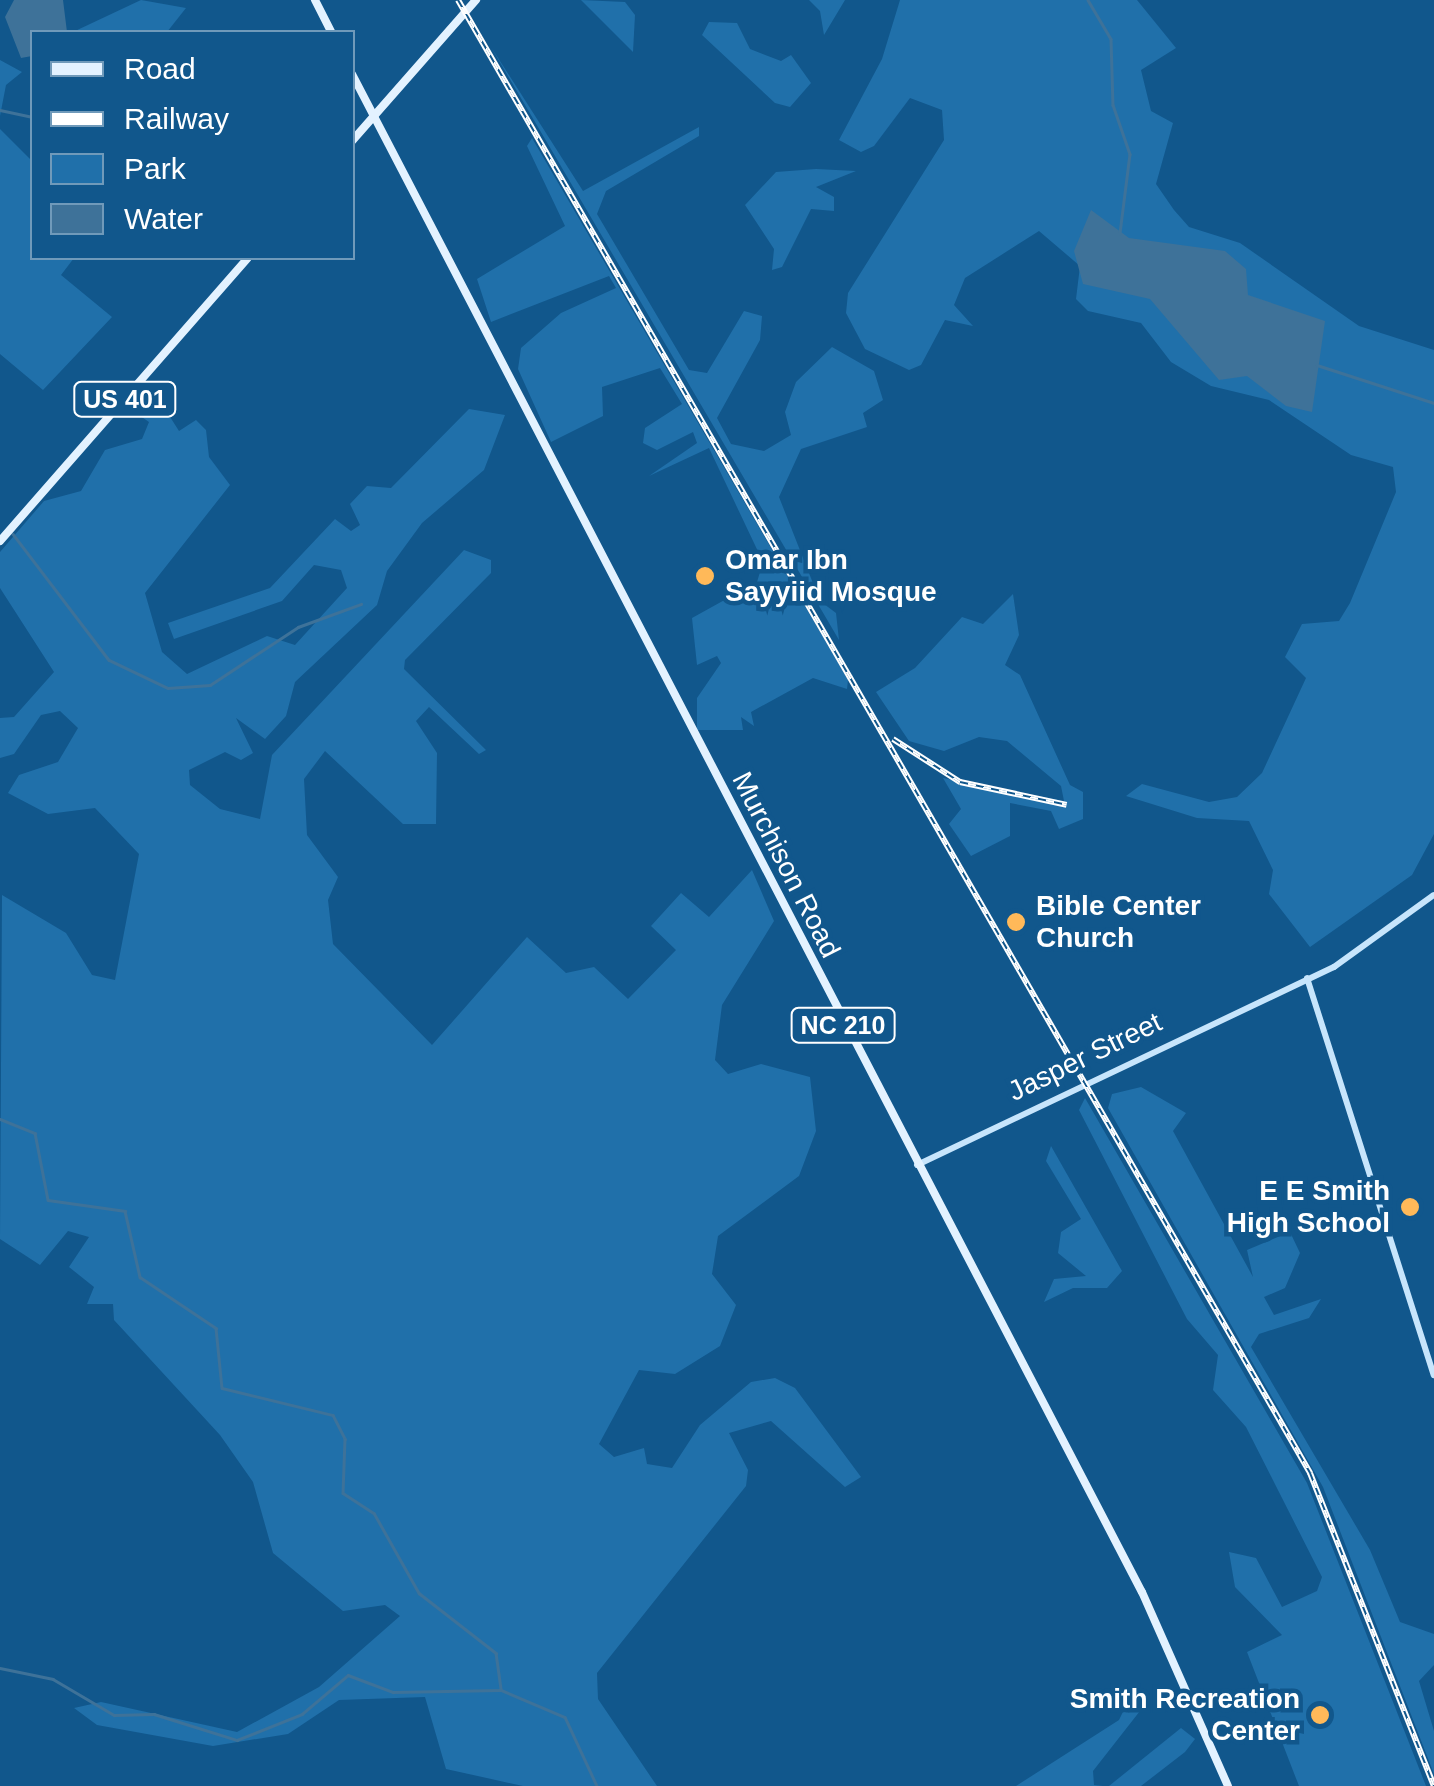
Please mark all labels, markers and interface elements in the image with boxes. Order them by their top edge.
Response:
legend [30,30,355,260]
text: Road [124,52,196,85]
text: Railway [124,102,229,135]
text: Park [124,152,186,185]
text: Water [124,202,203,235]
road number: US 401 [72,379,178,419]
place label: Omar Ibn Sayyiid Mosque [725,543,937,609]
marker: Omar Ibn Sayyiid Mosque [694,565,716,587]
street label: Murchison Road [725,767,847,963]
place label: Bible Center Church [1036,889,1201,955]
marker: Bible Center Church [1005,911,1027,933]
road number: NC 210 [790,1005,896,1045]
street label: Jasper Street [1003,1005,1167,1109]
place label: E E Smith High School [1227,1174,1390,1240]
marker: E E Smith High School [1399,1196,1421,1218]
place label: Smith Recreation Center [1070,1682,1300,1748]
marker: Smith Recreation Center [1309,1704,1331,1726]

